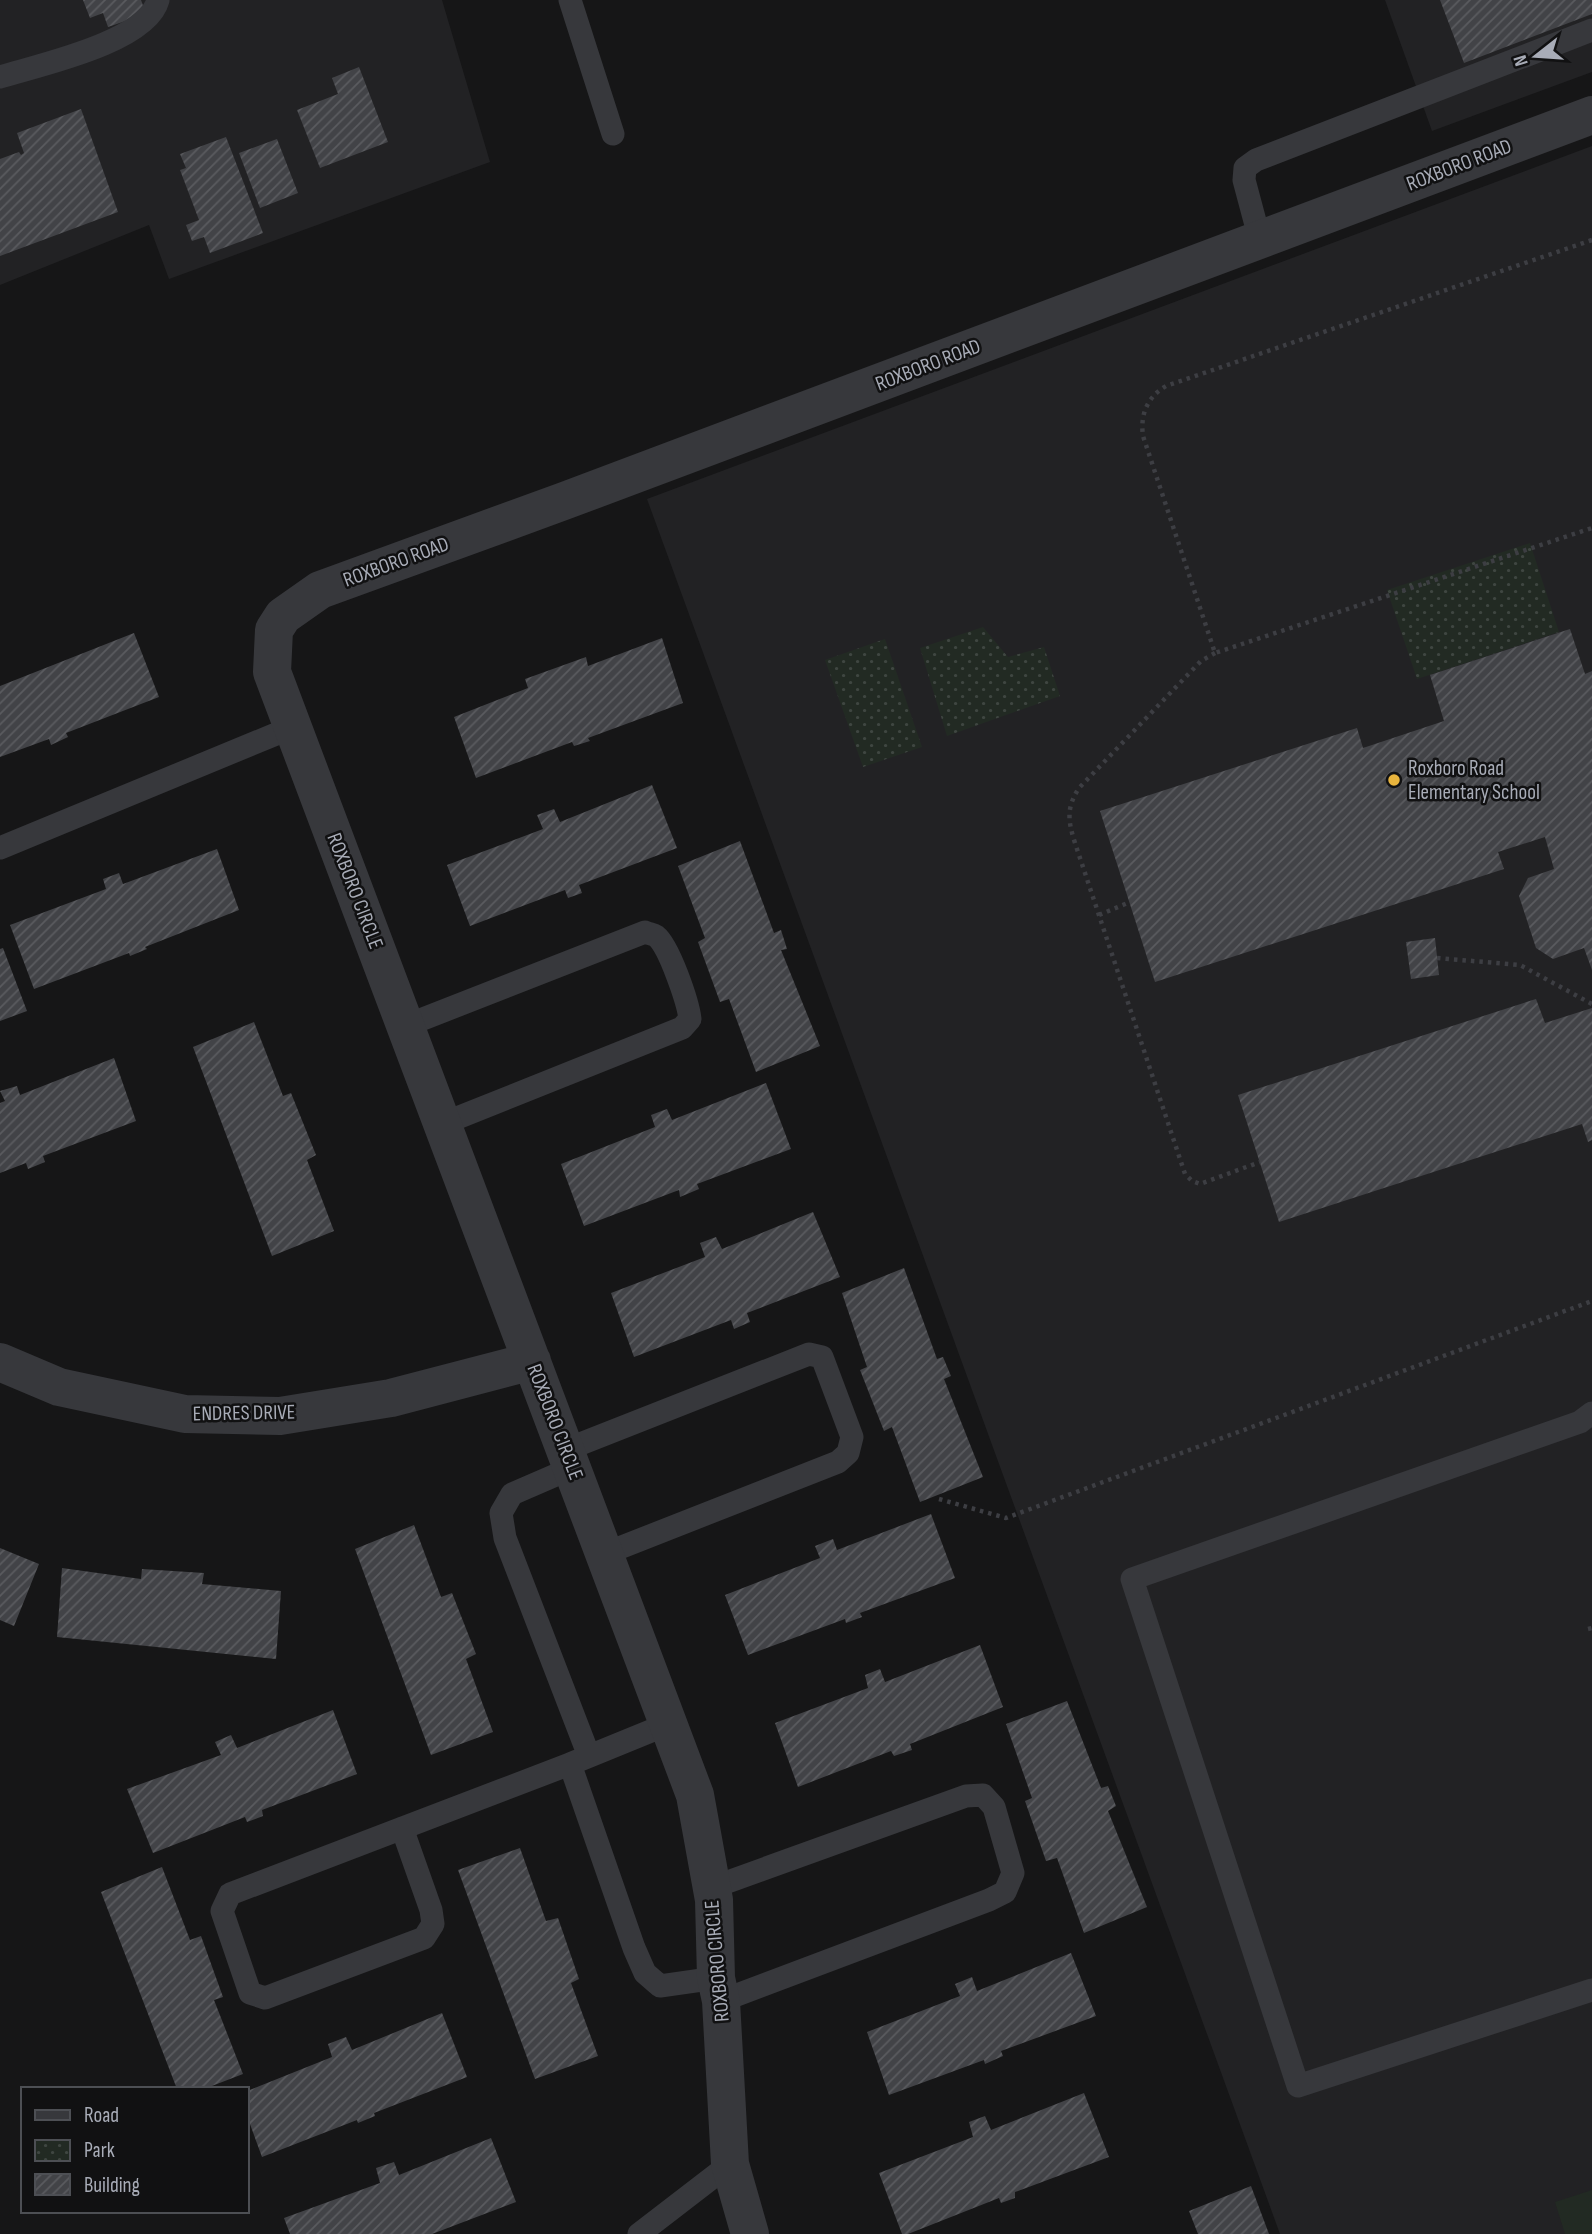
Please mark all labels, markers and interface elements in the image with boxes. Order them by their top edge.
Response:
north arrow [1501,21,1571,91]
text: N [1509,52,1534,69]
street label: ROXBORO ROAD [1403,134,1515,196]
street label: ROXBORO ROAD [872,334,984,396]
street label: ROXBORO ROAD [340,531,452,593]
place label: Roxboro Road Elementary School [1408,756,1540,805]
marker: Roxboro Road Elementary School [1386,772,1402,788]
street label: ROXBORO CIRCLE [321,830,389,952]
street label: ROXBORO CIRCLE [521,1361,589,1483]
street label: ENDRES DRIVE [192,1400,296,1426]
street label: ROXBORO CIRCLE [699,1899,735,2023]
legend [21,2087,248,2213]
text: Road [84,2103,119,2128]
text: Park [84,2138,115,2163]
text: Building [84,2173,140,2198]

